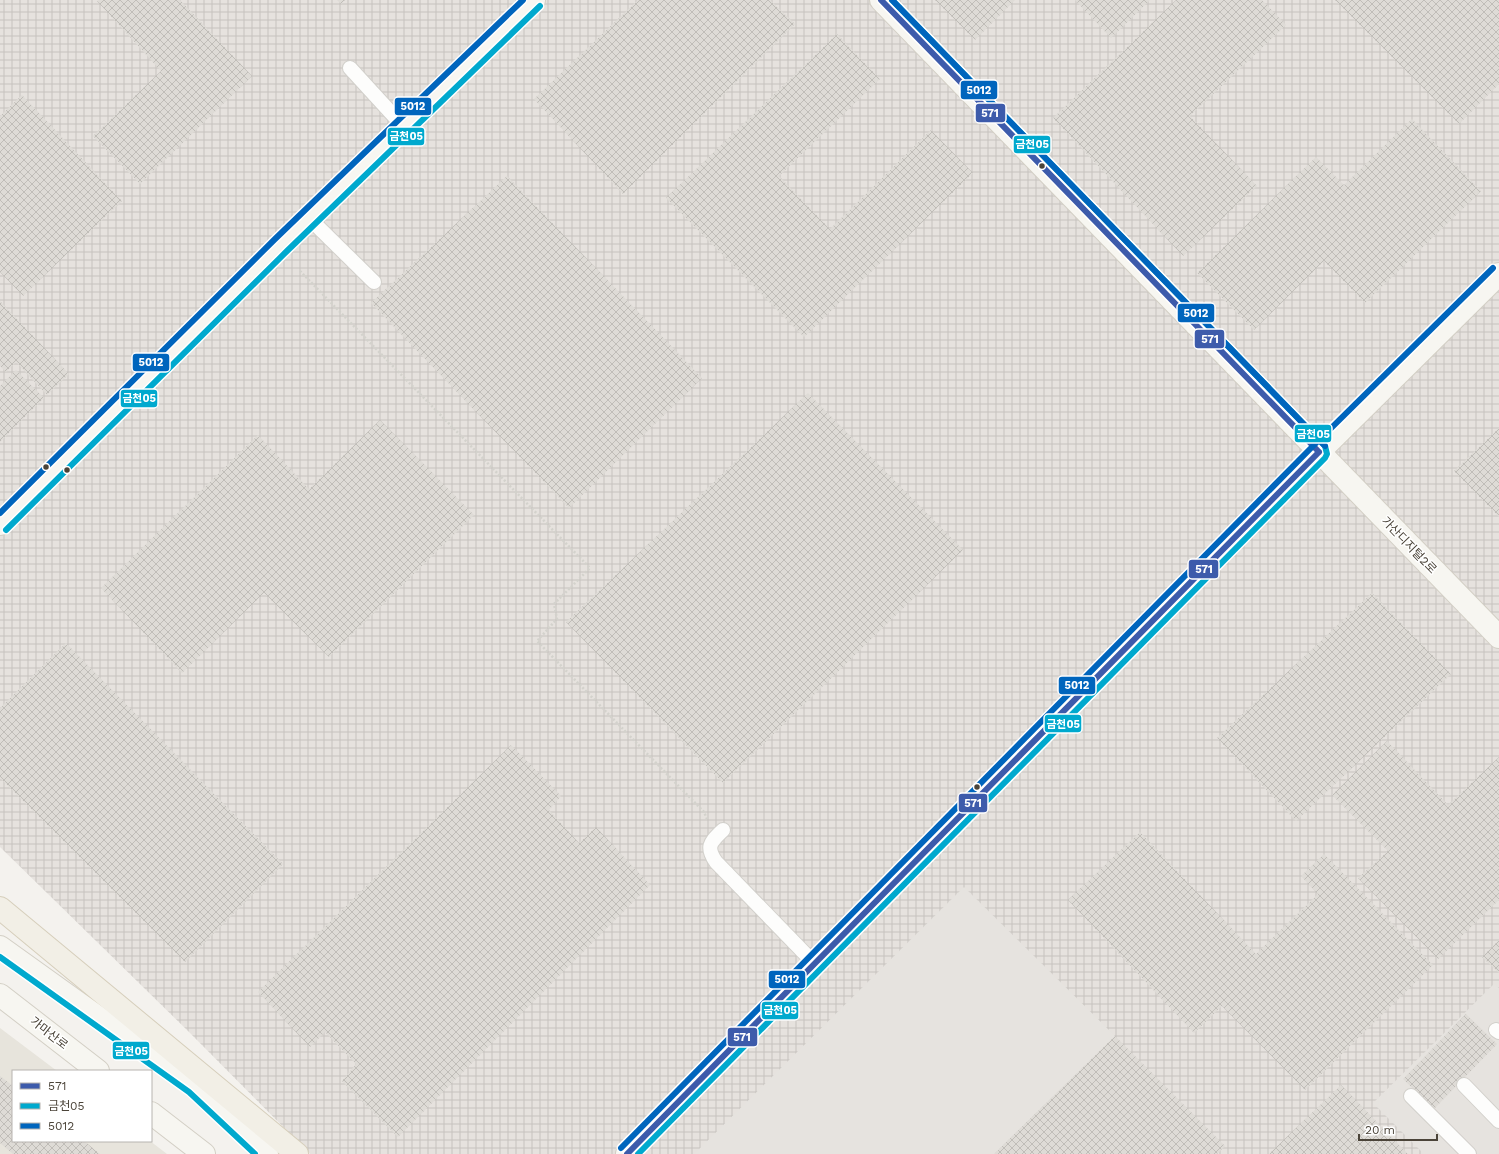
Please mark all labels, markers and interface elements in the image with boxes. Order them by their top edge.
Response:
line badge: 5012 [960,80,998,100]
text: 5012 [967,84,992,97]
line badge: 5012 [394,97,432,116]
text: 5012 [401,100,426,113]
line badge: 571 [975,103,1006,123]
text: 571 [981,107,999,120]
line badge: 금천05 [387,127,425,146]
text: 금천05 [389,130,423,143]
line badge: 금천05 [1013,135,1051,154]
text: 금천05 [1015,138,1049,151]
unlabelled marker [1037,161,1047,171]
line badge: 5012 [1177,303,1215,323]
text: 5012 [1184,307,1209,320]
line badge: 571 [1194,329,1225,349]
text: 571 [1201,333,1219,346]
line badge: 5012 [132,353,170,372]
text: 5012 [139,356,164,369]
line badge: 금천05 [120,389,158,408]
text: 금천05 [122,392,156,405]
line badge: 금천05 [1294,424,1332,443]
text: 금천05 [1296,428,1330,441]
unlabelled marker [41,462,51,472]
unlabelled marker [62,465,72,475]
street label: 가산디지털2로 [1379,514,1439,576]
line badge: 571 [1188,559,1219,579]
text: 571 [1195,563,1213,576]
line badge: 5012 [1058,676,1096,695]
text: 5012 [1065,679,1090,692]
line badge: 금천05 [1044,714,1082,733]
text: 금천05 [1046,718,1080,731]
unlabelled marker [972,782,982,792]
line badge: 571 [958,793,988,813]
text: 571 [964,797,982,810]
line badge: 5012 [768,970,806,989]
text: 5012 [775,973,800,986]
line badge: 금천05 [761,1001,799,1020]
text: 금천05 [763,1004,797,1017]
street label: 가마산로 [27,1014,71,1052]
line badge: 571 [727,1027,758,1047]
text: 571 [733,1031,751,1044]
line badge: 금천05 [112,1041,150,1060]
text: 금천05 [114,1045,148,1058]
legend [12,1070,152,1142]
text: 571 [48,1079,66,1093]
text: 금천05 [48,1099,85,1113]
scale bar [1359,1116,1437,1142]
text: 5012 [48,1119,74,1133]
text: 20 m [1365,1123,1395,1137]

